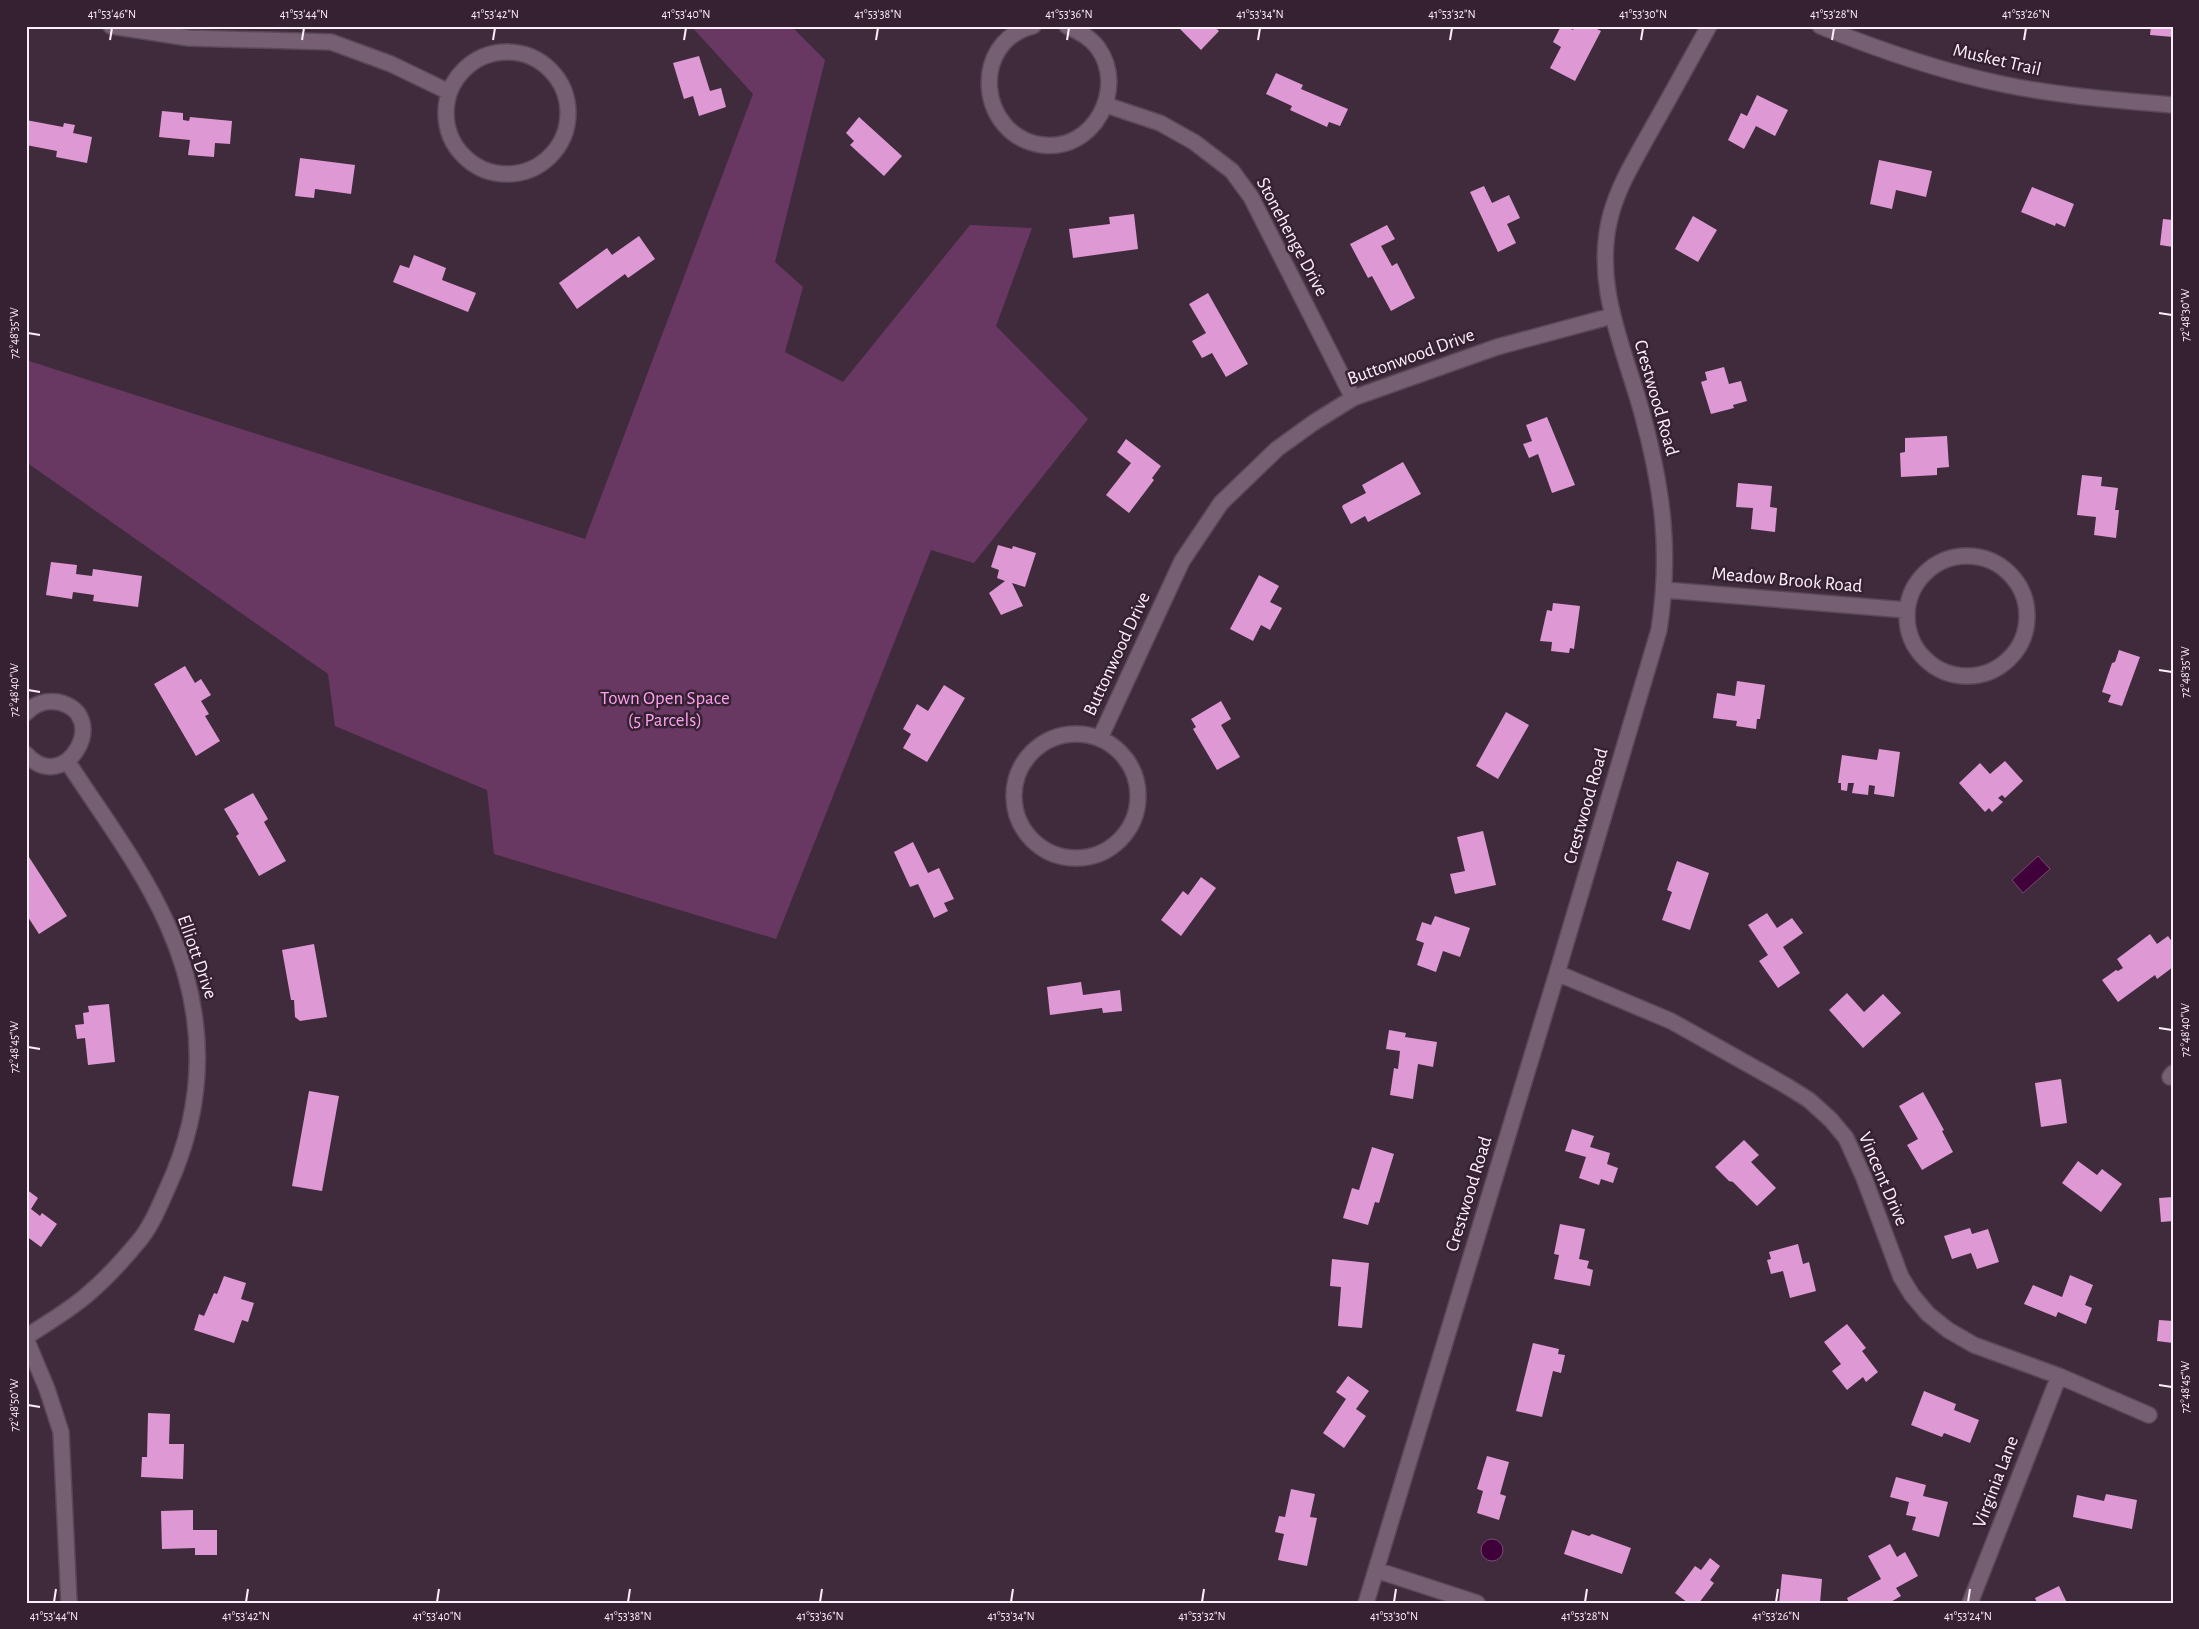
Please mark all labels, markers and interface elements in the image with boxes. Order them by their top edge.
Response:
text: 41°53'46"N [88,8,136,20]
text: 41°53'44"N [280,8,328,20]
text: 41°53'42"N [471,8,519,20]
text: 41°53'40"N [661,8,711,20]
text: 41°53'38"N [854,8,902,20]
text: 41°53'36"N [1045,8,1093,20]
text: 41°53'34"N [1236,8,1284,20]
text: 41°53'32"N [1428,8,1476,20]
text: 41°53'30"N [1619,8,1667,20]
text: 41°53'28"N [1810,8,1858,20]
text: 41°53'26"N [2002,8,2050,20]
street label: Musket Trail [1951,41,2043,79]
street label: Stonehenge Drive [1253,174,1331,300]
text: 72°48'30"W [2179,288,2191,341]
text: 72°48'35"W [8,307,20,359]
street label: Buttonwood Drive [1345,325,1477,389]
street label: Crestwood Road [1630,338,1682,458]
street label: Meadow Brook Road [1711,564,1863,596]
street label: Buttonwood Drive [1080,589,1154,719]
text: 72°48'35"W [2179,646,2191,698]
text: 72°48'40"W [8,663,20,717]
park label: Town Open Space (5 Parcels) [600,689,730,730]
street label: Crestwood Road [1560,746,1612,866]
street label: Elliott Drive [174,913,220,1001]
text: 72°48'40"W [2179,1003,2191,1057]
text: 72°48'45"W [8,1020,20,1073]
street label: Vincent Drive [1855,1129,1911,1229]
street label: Crestwood Road [1442,1134,1496,1254]
text: 72°48'45"W [2179,1360,2191,1413]
text: 72°48'50"W [8,1378,20,1432]
street label: Virginia Lane [1970,1433,2022,1531]
text: 41°53'44"N [30,1610,78,1622]
text: 41°53'42"N [222,1610,270,1622]
text: 41°53'40"N [412,1610,462,1622]
text: 41°53'38"N [604,1610,652,1622]
text: 41°53'36"N [796,1610,844,1622]
text: 41°53'34"N [987,1610,1035,1622]
text: 41°53'32"N [1178,1610,1226,1622]
text: 41°53'30"N [1370,1610,1418,1622]
text: 41°53'28"N [1561,1610,1609,1622]
text: 41°53'26"N [1752,1610,1800,1622]
text: 41°53'24"N [1944,1610,1992,1622]

